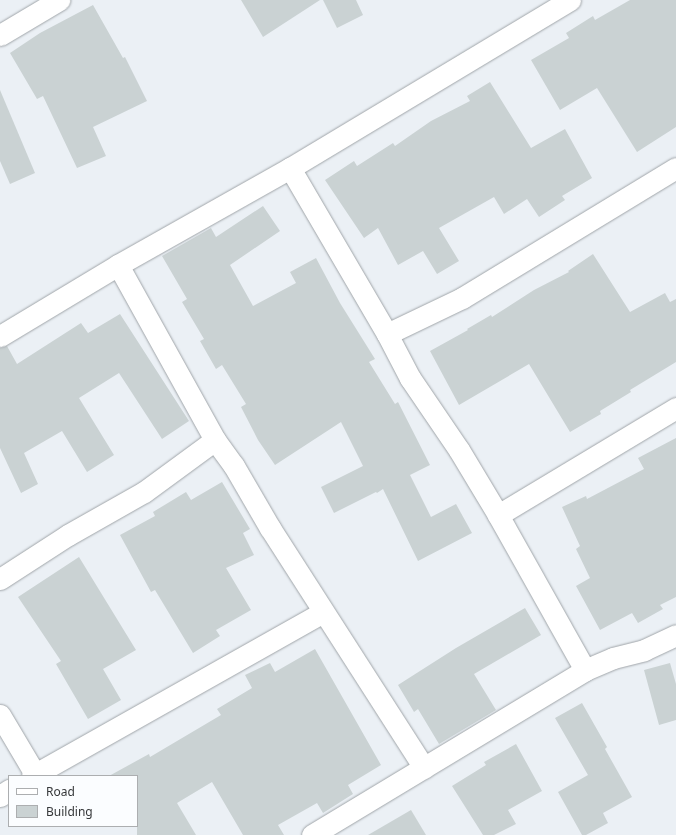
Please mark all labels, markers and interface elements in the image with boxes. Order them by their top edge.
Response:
legend [8,775,138,827]
text: Road [46,783,75,800]
text: Building [46,803,93,820]

